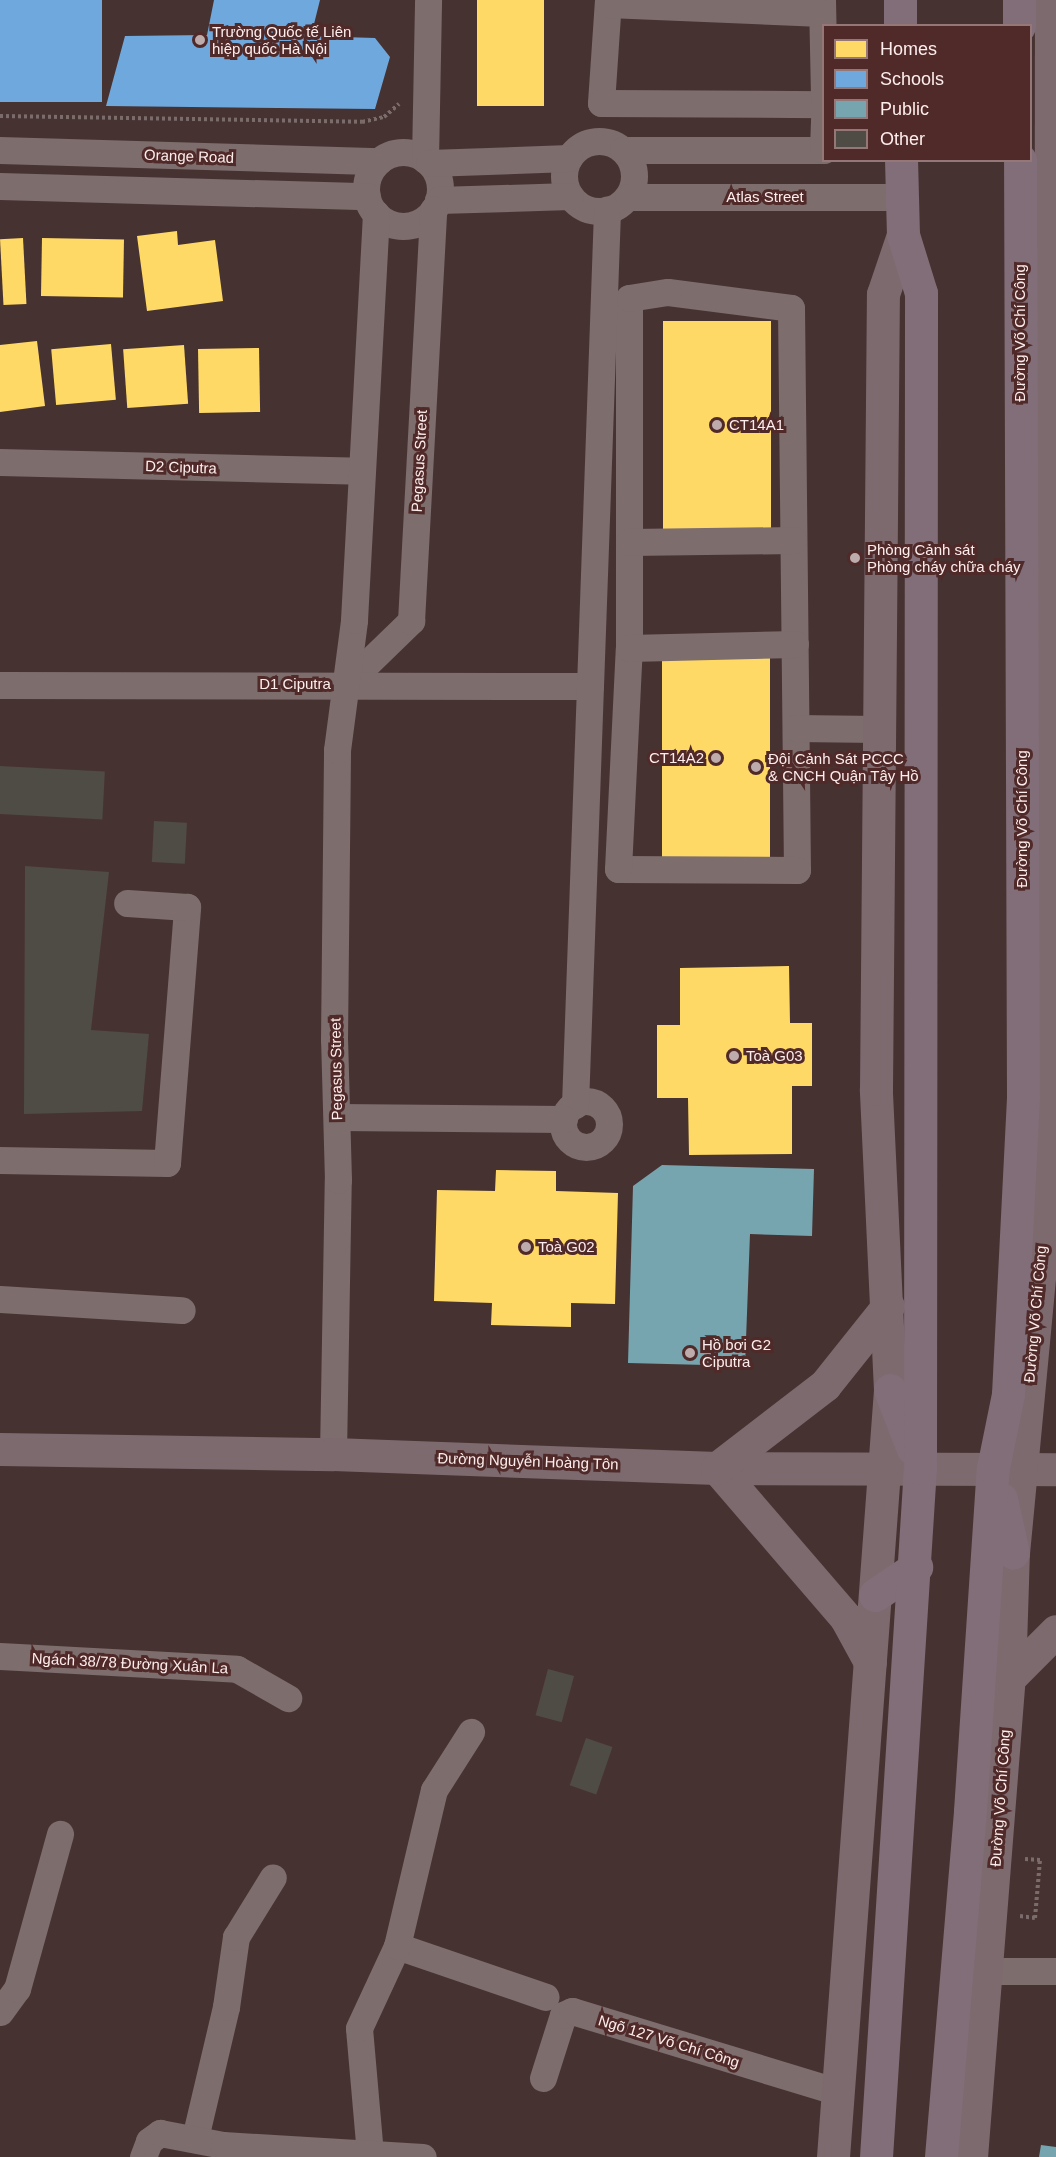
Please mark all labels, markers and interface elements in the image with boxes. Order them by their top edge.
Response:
place label: Trường Quốc tế Liên hiệp quốc Hà Nội [212,22,351,57]
legend [822,24,1032,162]
marker: Trường Quốc tế Liên hiệp quốc Hà Nội [193,33,207,47]
text: Homes [880,39,937,59]
text: Schools [880,69,944,89]
text: Public [880,99,929,119]
text: Other [880,129,925,149]
street label: Orange Road [144,145,234,167]
street label: Atlas Street [726,188,804,206]
street label: Đường Võ Chí Công [1011,264,1029,402]
street label: Pegasus Street [407,409,431,513]
place label: CT14A1 [729,416,784,434]
marker: CT14A1 [710,418,724,432]
street label: D2 Ciputra [145,457,217,477]
place label: Phòng Cảnh sát Phòng cháy chữa cháy [867,540,1020,575]
marker: Phòng Cảnh sát Phòng cháy chữa cháy [848,551,862,565]
street label: D1 Ciputra [259,675,331,693]
place label: CT14A2 [649,749,704,767]
place label: Đội Cảnh Sát PCCC & CNCH Quận Tây Hồ [768,749,919,784]
street label: Đường Võ Chí Công [1013,750,1031,888]
marker: CT14A2 [709,751,723,765]
marker: Đội Cảnh Sát PCCC & CNCH Quận Tây Hồ [749,760,763,774]
street label: Pegasus Street [326,1018,346,1120]
place label: Toà G03 [746,1047,803,1065]
marker: Toà G03 [727,1049,741,1063]
place label: Toà G02 [538,1238,595,1256]
marker: Toà G02 [519,1240,533,1254]
street label: Đường Võ Chí Công [1020,1245,1050,1383]
place label: Hồ bơi G2 Ciputra [702,1335,771,1370]
marker: Hồ bơi G2 Ciputra [683,1346,697,1360]
street label: Đường Nguyễn Hoàng Tôn [437,1449,619,1473]
street label: Ngách 38/78 Đường Xuân La [31,1649,229,1677]
street label: Đường Võ Chí Công [986,1729,1014,1867]
street label: Ngõ 127 Võ Chí Công [596,2011,742,2071]

